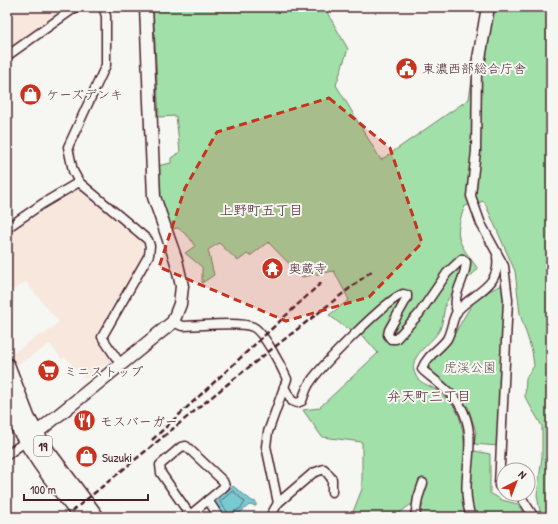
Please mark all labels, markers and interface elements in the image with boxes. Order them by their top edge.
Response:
public building icon: 東濃西部総合庁舎 [393,55,419,81]
place label: 東濃西部総合庁舎 [422,59,526,77]
shop icon: ケーズデンキ [18,81,44,107]
place label: ケーズデンキ [46,85,123,103]
district label: 上野町五丁目 [219,200,303,219]
temple icon: 奥蔵寺 [260,255,286,281]
place label: 奥蔵寺 [288,259,327,277]
supermarket icon: ミニストップ [35,358,61,384]
park label: 虎渓公園 [444,358,496,376]
place label: ミニストップ [64,362,143,380]
district label: 弁天町三丁目 [387,386,471,405]
restaurant icon: モスバーガー [72,408,98,434]
place label: モスバーガー [100,412,178,430]
road number: 19 [34,436,52,456]
shop icon: Suzuki [73,444,99,470]
place label: Suzuki [102,448,132,466]
north arrow [496,462,536,502]
text: N [516,467,530,482]
scale bar [24,476,148,502]
text: 100 m [30,481,56,498]

